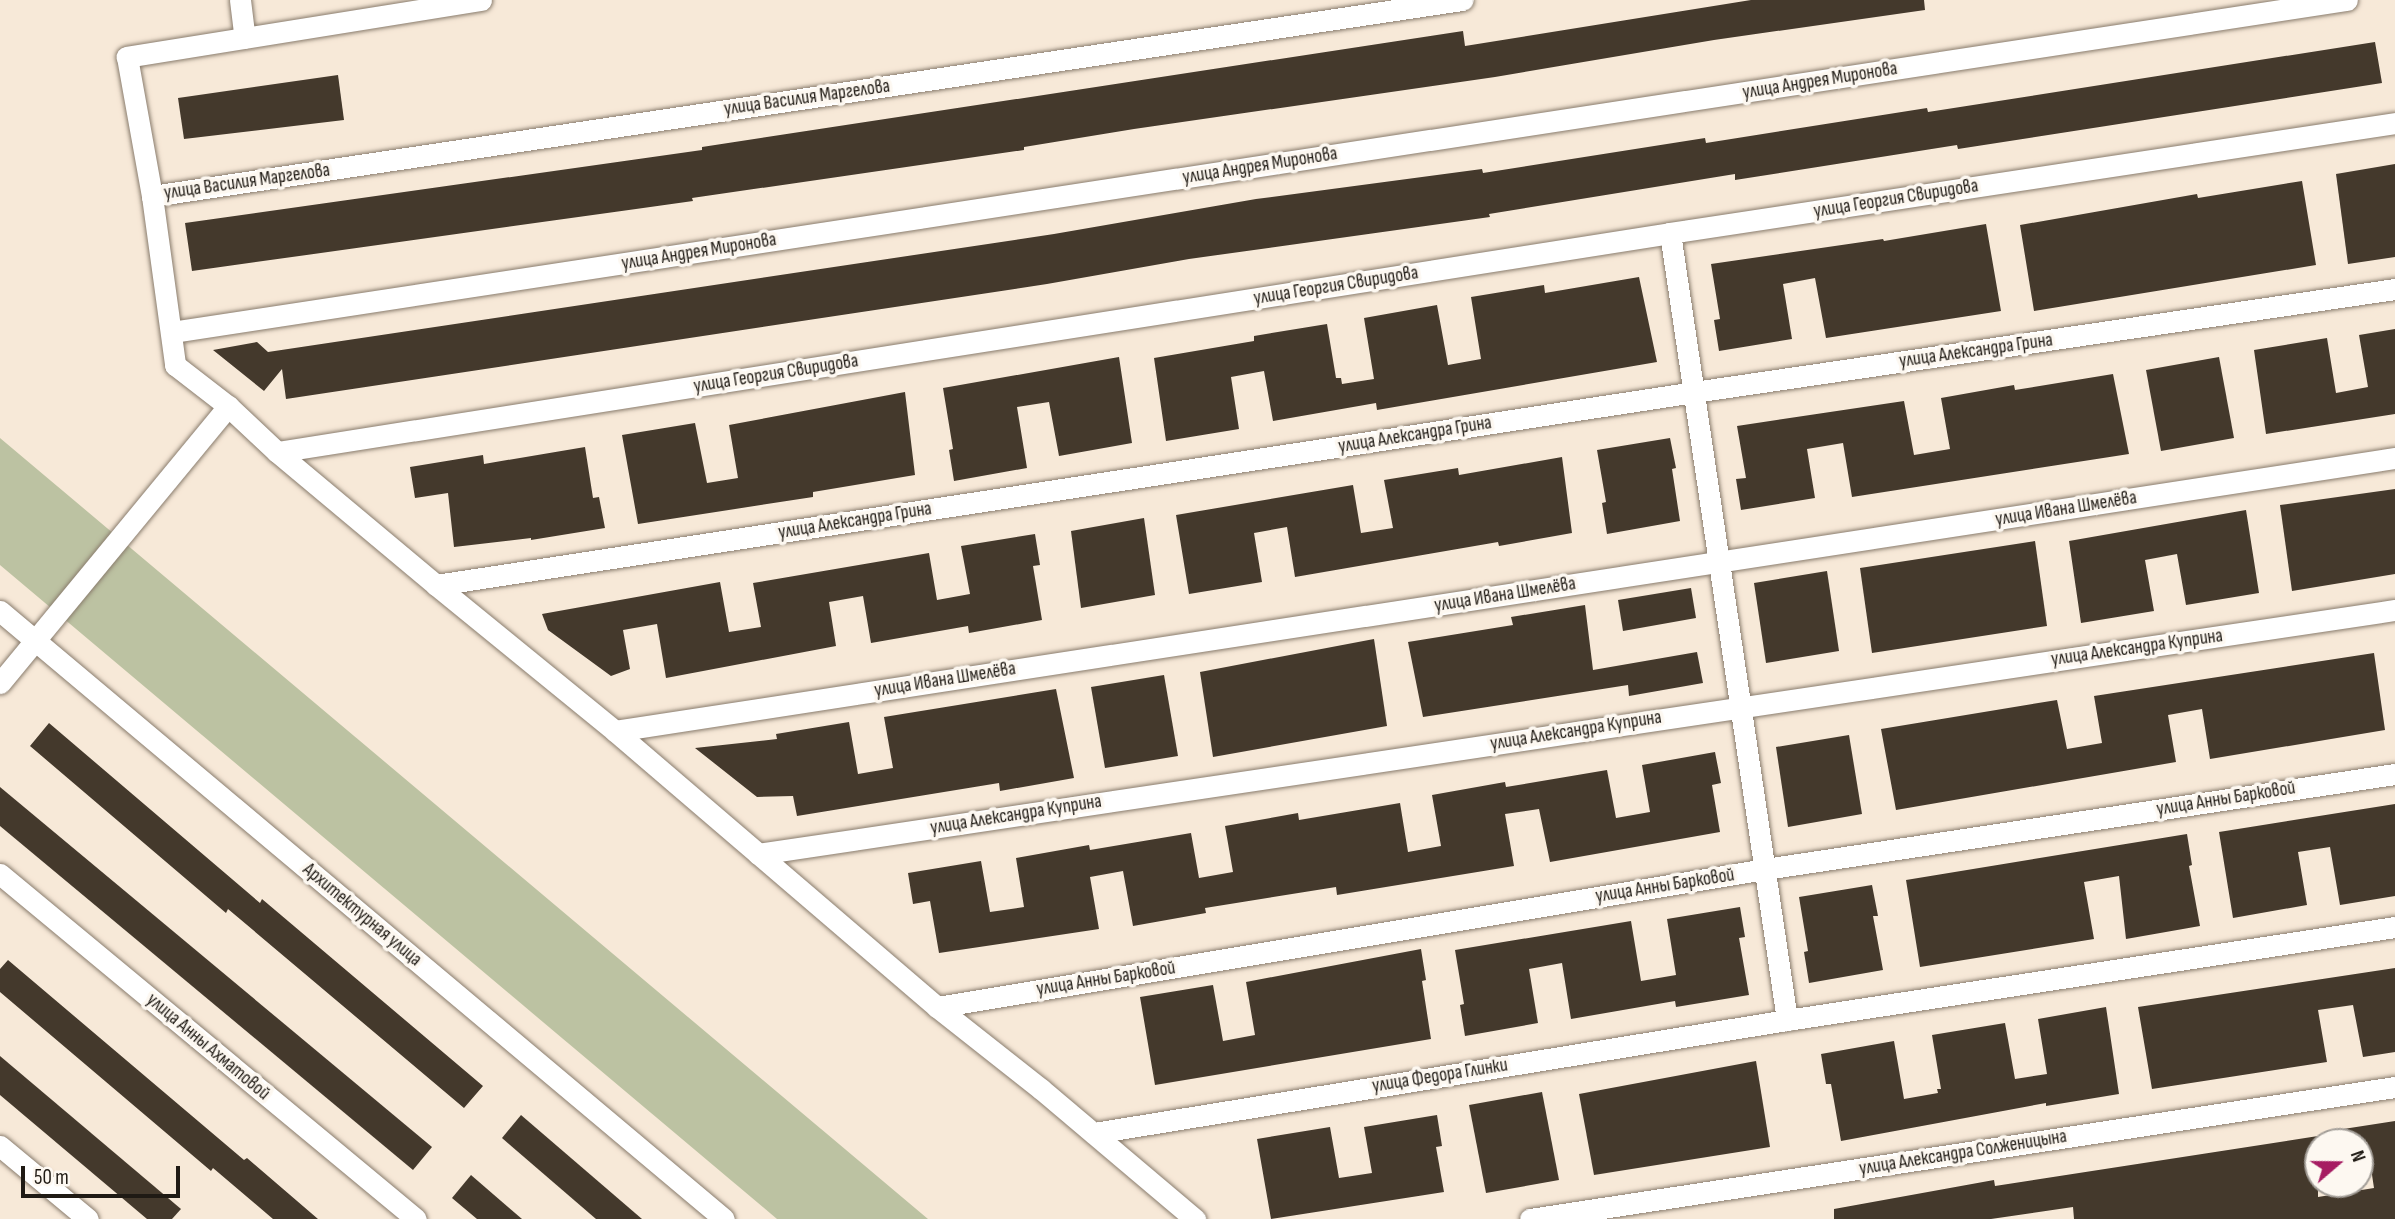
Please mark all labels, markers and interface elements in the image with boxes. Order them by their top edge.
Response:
street label: улица Андрея Миронова [1741,58,1899,104]
street label: улица Василия Маргелова [723,75,891,121]
street label: улица Андрея Миронова [1181,143,1339,189]
street label: улица Василия Маргелова [163,159,331,205]
street label: улица Георгия Свиридова [1812,175,1980,223]
street label: улица Андрея Миронова [620,229,778,275]
street label: улица Георгия Свиридова [1252,262,1420,310]
street label: улица Александра Грина [1898,329,2054,373]
street label: улица Георгия Свиридова [692,350,860,398]
street label: улица Александра Грина [1337,412,1493,458]
street label: улица Ивана Шмелёва [1994,487,2138,531]
street label: улица Александра Грина [777,498,933,544]
street label: улица Ивана Шмелёва [1433,573,1577,617]
street label: улица Александра Куприна [2050,625,2224,671]
street label: улица Ивана Шмелёва [873,658,1017,702]
street label: улица Александра Куприна [1489,706,1663,756]
street label: улица Анны Барковой [2155,777,2297,821]
street label: улица Александра Куприна [929,790,1103,840]
street label: Архитектурная улица [298,859,426,971]
street label: улица Анны Барковой [1594,864,1736,908]
street label: улица Анны Барковой [1035,957,1177,1001]
street label: улица Анны Ахматовой [142,989,274,1105]
street label: улица Федора Глинки [1371,1054,1509,1098]
street label: улица Александра Солженицына [1858,1125,2068,1181]
north arrow [2304,1128,2374,1198]
text: N [2345,1148,2370,1165]
scale bar [24,1152,184,1196]
text: 50 m [34,1165,69,1190]

